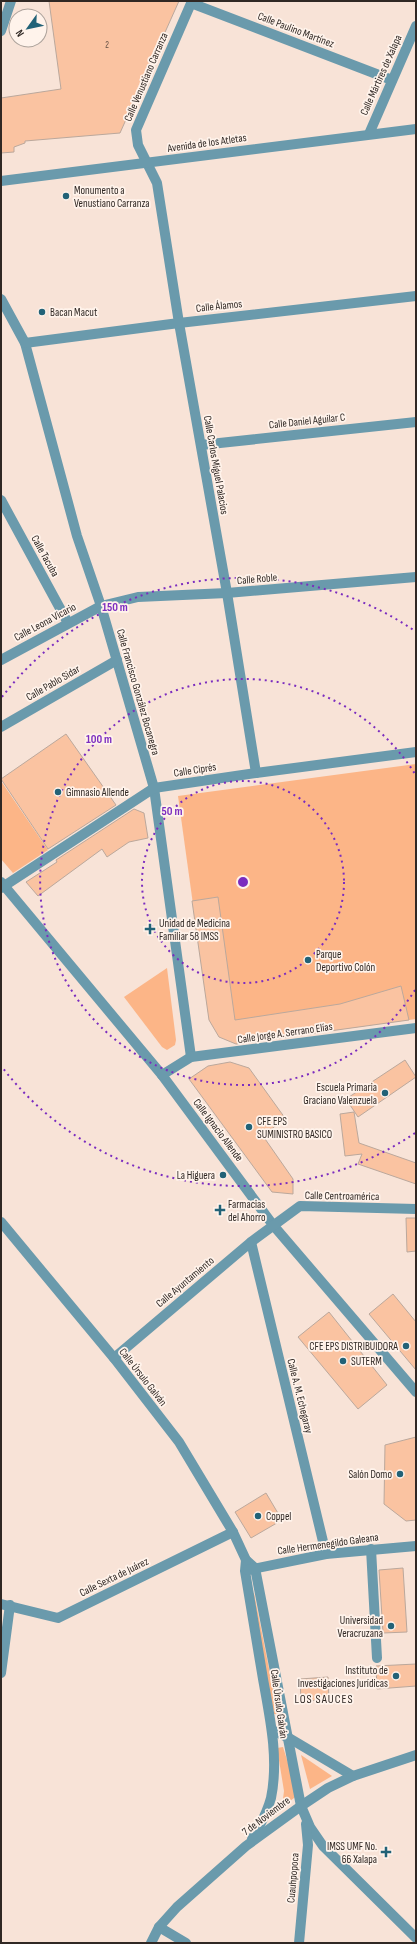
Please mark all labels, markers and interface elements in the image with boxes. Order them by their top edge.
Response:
north arrow [8,8,48,48]
street label: Calle Paulino Martínez [256,9,336,51]
text: N [13,27,27,39]
street label: Calle Venustiano Carranza [121,31,171,123]
street label: Calle Mártires de Xalapa [357,33,405,117]
house number: 2 [105,40,109,51]
street label: Avenida de los Atletas [166,131,247,155]
place label: Monumento a Venustiano Carranza [74,184,150,210]
marker: Monumento a Venustiano Carranza [61,191,71,201]
street label: Calle Álamos [195,297,243,315]
place label: Bacan Macut [50,306,98,319]
marker: Bacan Macut [37,307,47,317]
street label: Calle Daniel Aguilar C [268,411,346,431]
street label: Calle Carlos Miguel Palacios [201,415,231,516]
street label: Calle Tacuba [28,533,62,579]
street label: Calle Roble [236,571,278,587]
street label: Calle Leona Vicario [12,600,79,644]
text: 150 m [102,600,128,615]
street label: Calle Francisco González Bocanegra [114,627,162,757]
street label: Calle Pablo Sidar [24,662,82,704]
text: 100 m [86,732,112,747]
street label: Calle Ciprés [173,760,217,780]
place label: Gimnasio Allende [66,786,129,799]
marker: Gimnasio Allende [53,787,63,797]
text: 50 m [162,804,182,819]
centre of rings [236,875,250,889]
place label: Unidad de Medicina Familiar 58 IMSS [159,917,230,943]
marker: Unidad de Medicina Familiar 58 IMSS [144,923,156,935]
place label: Parque Deportivo Colón [316,948,376,974]
marker: Parque Deportivo Colón [303,955,313,965]
street label: Calle Jorge A. Serrano Elías [237,1020,333,1046]
place label: Escuela Primaria Graciano Valenzuela [303,1081,377,1107]
marker: Escuela Primaria Graciano Valenzuela [380,1088,390,1098]
street label: Calle Ignacio Allende [190,1096,246,1164]
place label: CFE EPS SUMINISTRO BASICO [257,1115,332,1141]
marker: CFE EPS SUMINISTRO BASICO [244,1122,254,1132]
place label: La Higuera [177,1169,215,1182]
marker: La Higuera [218,1170,228,1180]
street label: Calle Centroamérica [305,1189,379,1203]
place label: Farmacias del Ahorro [228,1198,266,1224]
marker: Farmacias del Ahorro [215,1205,225,1215]
street label: Calle Ayuntamiento [153,1254,217,1310]
place label: CFE EPS DISTRIBUIDORA [309,1340,398,1353]
marker: CFE EPS DISTRIBUIDORA [401,1341,411,1351]
street label: Calle Úrsulo Galván [116,1346,170,1409]
place label: SUTERM [351,1355,382,1368]
marker: SUTERM [338,1356,348,1366]
street label: Calle A. M. Echegaray [284,1357,316,1435]
place label: Salón Domo [348,1468,392,1481]
marker: Salón Domo [395,1469,405,1479]
place label: Coppel [266,1510,291,1523]
marker: Coppel [253,1511,263,1521]
street label: Calle Hermenegildo Galeana [277,1530,379,1558]
street label: Calle Sexta de Juárez [77,1555,151,1599]
place label: Universidad Veracruzana [338,1614,383,1640]
marker: Universidad Veracruzana [386,1621,396,1631]
place label: Instituto de Investigaciones Jurídicas [298,1664,388,1690]
street label: Calle Úrsulo Galván [268,1669,290,1740]
marker: Instituto de Investigaciones Jurídicas [391,1671,401,1681]
district label: LOS SAUCES [294,1692,354,1707]
street label: 7 de Noviembre [239,1794,293,1838]
place label: IMSS UMF No. 66 Xalapa [327,1840,377,1866]
marker: IMSS UMF No. 66 Xalapa [380,1846,392,1858]
street label: Cuauhpopoca [284,1852,302,1904]

